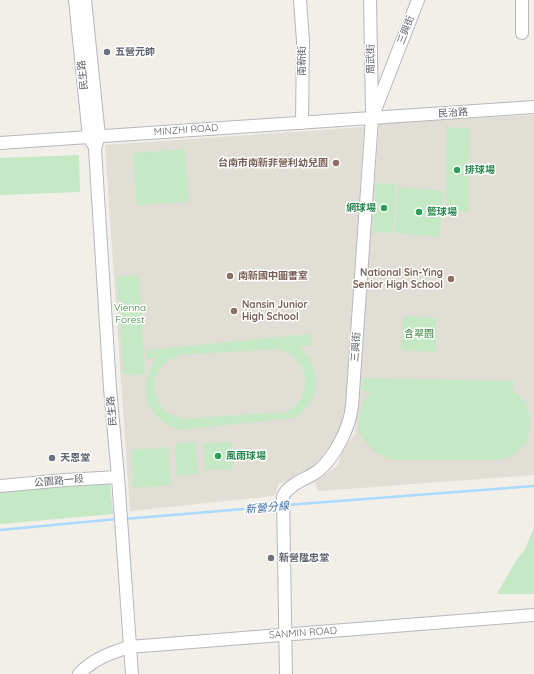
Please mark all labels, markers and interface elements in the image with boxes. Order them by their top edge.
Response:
street label: 三興街 [395,14,417,46]
street label: 周武街 [365,44,377,74]
place label: 五營元帥 [115,46,155,58]
street label: 南新街 [296,46,308,76]
marker: 五營元帥 [102,47,112,57]
street label: 民生路 [75,59,91,91]
street label: 民治路 [438,106,468,120]
street label: MINZHI ROAD [153,122,219,138]
place label: 台南市南新非營利幼兒園 [218,157,328,169]
marker: 台南市南新非營利幼兒園 [331,158,341,168]
place label: 排球場 [465,164,495,176]
marker: 排球場 [452,165,462,175]
place label: 網球場 [346,202,376,214]
marker: 網球場 [379,203,389,213]
place label: 籃球場 [427,206,457,218]
marker: 籃球場 [414,207,424,217]
place label: National Sin-Ying Senior High School [353,267,443,290]
place label: 南新國中圖書室 [238,270,308,282]
marker: 南新國中圖書室 [225,271,235,281]
marker: National Sin-Ying Senior High School [446,274,456,284]
place label: Nansin Junior High School [242,299,308,322]
park label: Vienna Forest [114,302,146,326]
marker: Nansin Junior High School [229,306,239,316]
park label: 含翠園 [404,328,434,340]
street label: 三興街 [349,332,363,362]
street label: 民生路 [105,396,119,426]
place label: 風雨球場 [226,450,266,462]
marker: 風雨球場 [213,451,223,461]
place label: 天恩堂 [60,452,90,464]
marker: 天恩堂 [47,453,57,463]
street label: 公園路一段 [34,473,84,489]
water label: 新營分線 [245,500,289,516]
place label: 新營陞忠堂 [279,552,329,564]
marker: 新營陞忠堂 [266,553,276,563]
street label: SANMIN ROAD [269,625,337,641]

